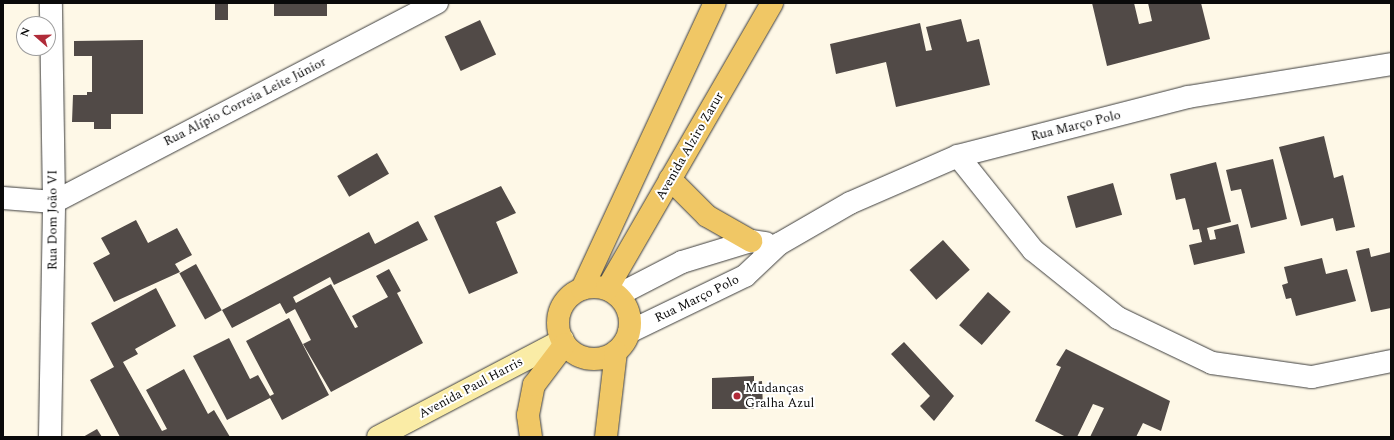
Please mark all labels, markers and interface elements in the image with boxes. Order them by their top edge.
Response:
north arrow [16,16,56,56]
text: N [16,25,35,39]
street label: Rua Alípio Correia Leite Júnior [161,54,329,150]
street label: Avenida Alziro Zarur [653,89,727,203]
street label: Rua Março Polo [1030,107,1122,145]
street label: Rua Dom João VI [45,170,61,270]
street label: Rua Março Polo [652,272,742,326]
street label: Avenida Paul Harris [416,354,526,422]
place label: Mudanças Gralha Azul [745,381,814,412]
marker: Mudanças Gralha Azul [732,391,742,401]

